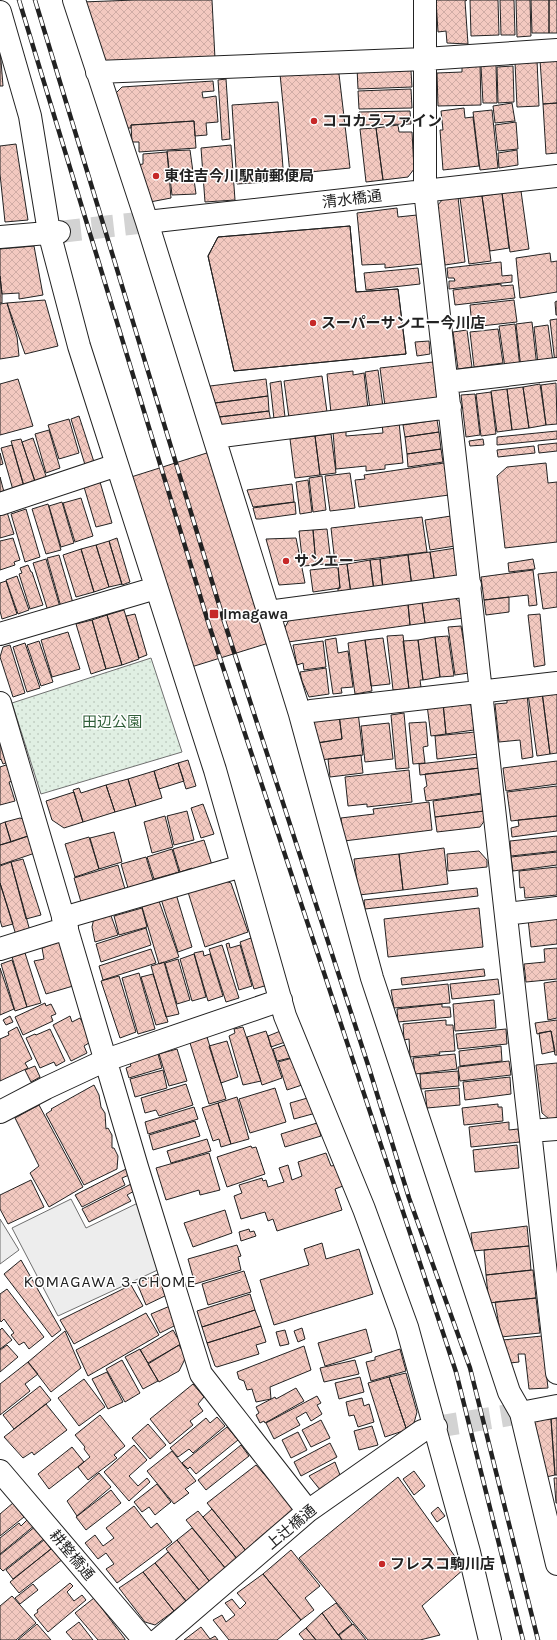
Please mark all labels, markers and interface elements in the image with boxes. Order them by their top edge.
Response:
place label: ココカラファイン [322,112,442,130]
marker: ココカラファイン [309,116,319,126]
place label: 東住吉今川駅前郵便局 [164,167,314,185]
marker: 東住吉今川駅前郵便局 [151,171,161,181]
street label: 清水橋通 [321,186,383,212]
place label: スーパーサンエー今川店 [321,314,486,332]
marker: スーパーサンエー今川店 [308,318,318,328]
place label: サンエー [294,552,354,570]
marker: サンエー [281,556,291,566]
place label: Imagawa [223,605,288,623]
marker: Imagawa [208,608,220,620]
park label: 田辺公園 [82,713,142,731]
district label: KOMAGAWA 3-CHOME [23,1272,197,1291]
street label: 上辻橋通 [262,1501,320,1553]
street label: 耕整橋通 [46,1526,98,1584]
place label: フレスコ駒川店 [390,1555,495,1573]
marker: フレスコ駒川店 [377,1559,387,1569]

